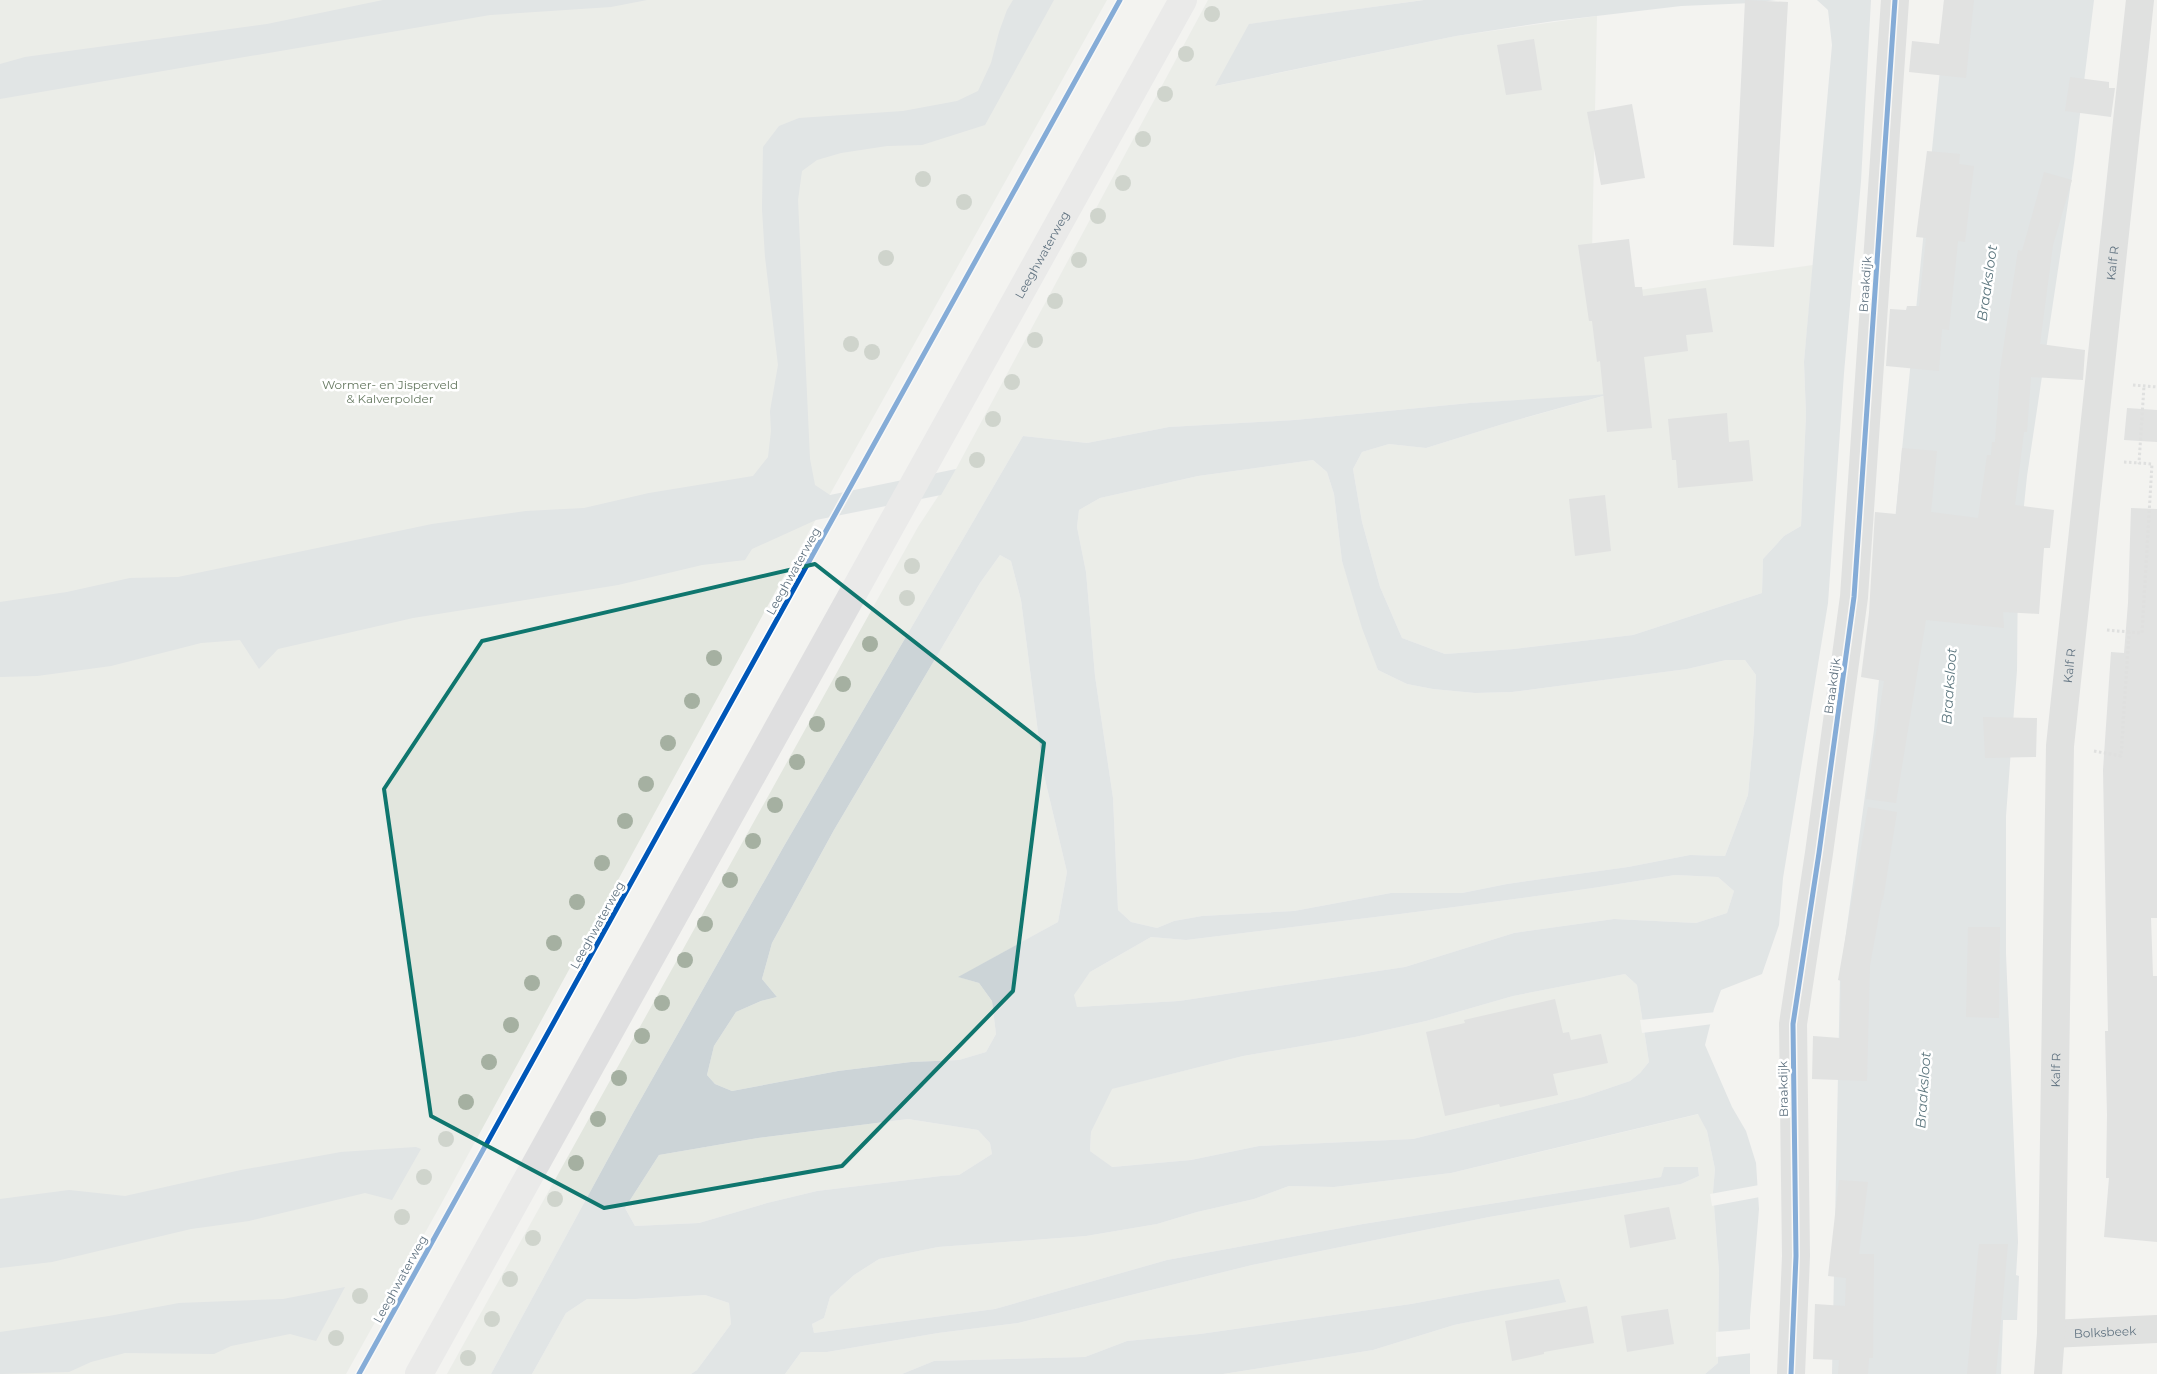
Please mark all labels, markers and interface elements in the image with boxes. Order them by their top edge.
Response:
street label: Leeghwaterweg [1011,208,1072,301]
water label: Braaksloot [1973,243,2001,322]
street label: Kalf R [2102,245,2121,281]
street label: Braakdijk [1856,255,1875,313]
park label: Wormer- en Jisperveld & Kalverpolder [322,377,458,406]
street label: Leeghwaterweg [763,525,823,617]
water label: Braaksloot [1937,647,1961,725]
street label: Kalf R [2059,647,2078,684]
street label: Braakdijk [1821,656,1843,715]
street label: Leeghwaterweg [567,879,627,971]
water label: Braaksloot [1911,1051,1935,1129]
street label: Kalf R [2047,1052,2063,1088]
street label: Braakdijk [1775,1060,1791,1117]
street label: Leeghwaterweg [370,1233,430,1325]
street label: Bolksbeek [2073,1322,2137,1340]

